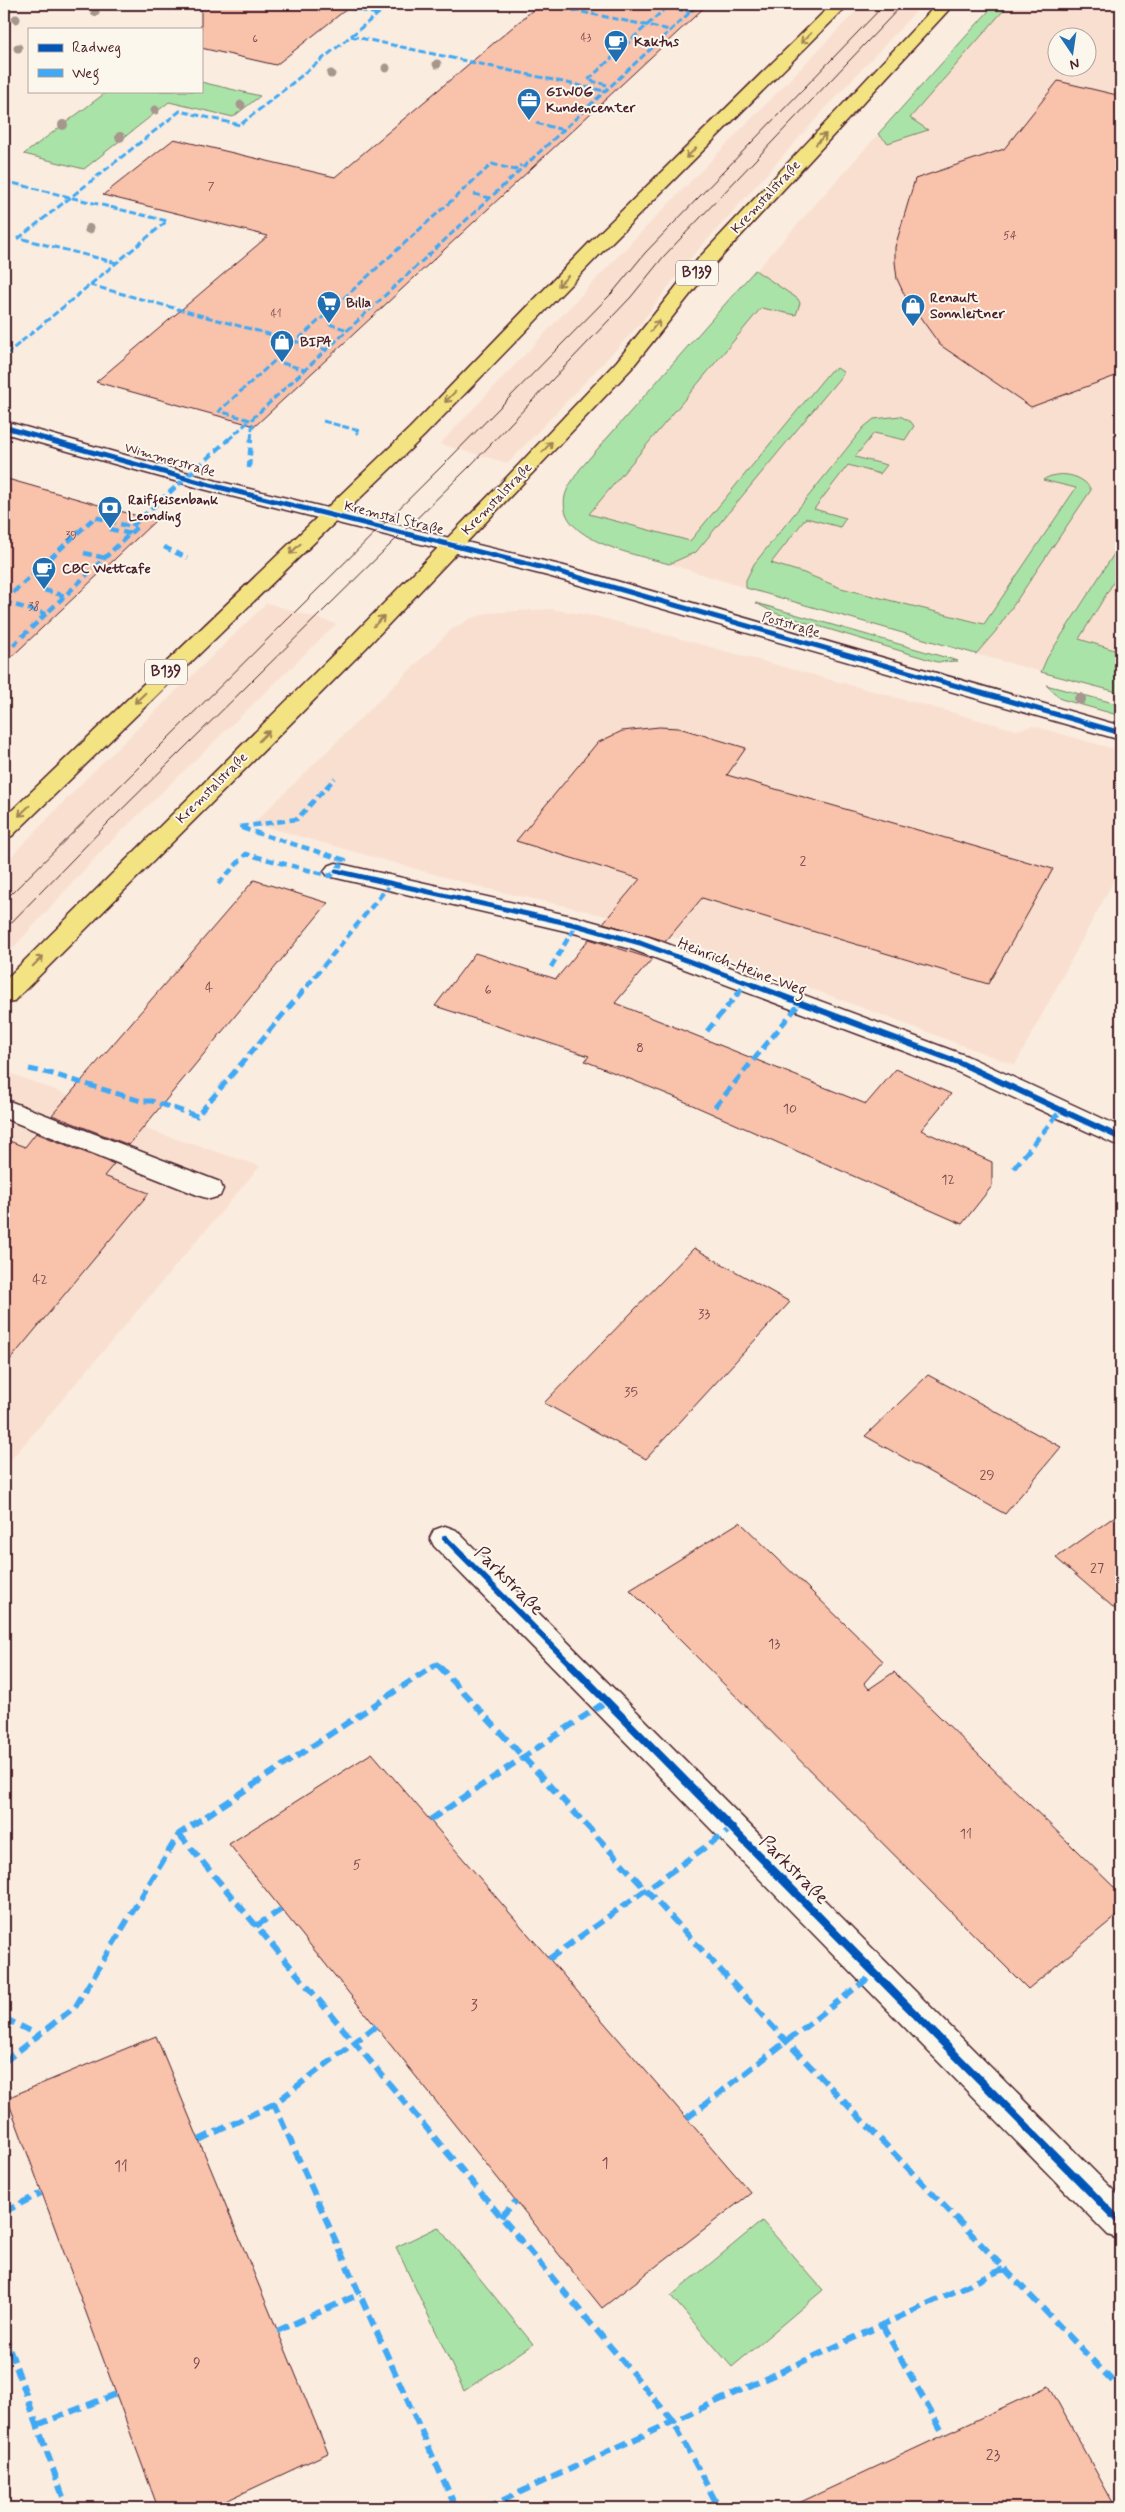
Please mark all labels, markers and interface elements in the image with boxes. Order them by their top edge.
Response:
legend [28,28,202,92]
north arrow [1048,28,1098,78]
cafe icon: Kaktus [603,29,629,63]
house number: 43 [580,31,592,45]
house number: 6 [252,32,258,46]
one-way arrow [800,32,813,44]
place label: Kaktus [634,33,680,51]
text: Radweg [72,38,121,58]
text: N [1068,54,1081,74]
text: Weg [72,64,99,85]
place label: GIWOG Kundencenter [546,83,636,117]
office icon: GIWOG Kundencenter [516,87,542,121]
one-way arrow [815,132,827,145]
one-way arrow [685,147,697,159]
street label: Kremstalstraße [727,156,805,238]
house number: 7 [208,180,215,194]
house number: 54 [1003,229,1017,243]
road number: B139 [676,260,718,286]
one-way arrow [557,275,569,287]
place label: Renault Sonnleitner [930,289,1005,323]
supermarket icon: Billa [316,290,342,324]
shop icon: Renault Sonnleitner [900,293,926,327]
place label: Billa [346,294,371,312]
house number: 41 [270,307,282,321]
one-way arrow [649,320,660,333]
shop icon: BIPA [269,329,295,363]
place label: BIPA [300,333,332,351]
one-way arrow [444,391,456,404]
street label: Wimmerstraße [122,438,218,482]
one-way arrow [541,440,553,453]
street label: Kremstalstraße [458,459,536,539]
place label: Raiffeisenbank Leonding [128,491,218,528]
bank icon: Raiffeisenbank Leonding [97,495,123,529]
street label: Kremstal Straße [342,497,446,539]
house number: 39 [65,529,77,543]
one-way arrow [289,542,301,554]
cafe icon: CBC Wettcafe [31,556,57,590]
place label: CBC Wettcafe [62,560,151,578]
house number: 38 [29,600,40,614]
street label: Poststraße [760,608,822,642]
one-way arrow [373,615,385,627]
road number: B139 [145,660,187,684]
one-way arrow [134,692,146,704]
one-way arrow [258,730,270,742]
street label: Kremstalstraße [172,748,252,828]
one-way arrow [17,805,30,817]
house number: 2 [800,852,807,870]
street label: Heinrich-Heine-Weg [674,933,809,1002]
one-way arrow [32,955,44,968]
house number: 4 [205,979,213,997]
house number: 6 [484,981,492,999]
house number: 8 [636,1039,644,1057]
house number: 10 [783,1100,797,1118]
house number: 12 [941,1171,955,1189]
house number: 42 [32,1271,48,1289]
house number: 33 [698,1305,710,1323]
house number: 35 [624,1383,638,1401]
house number: 29 [979,1466,995,1484]
street label: Parkstraße [469,1541,549,1621]
house number: 27 [1090,1559,1104,1577]
house number: 13 [768,1635,780,1653]
house number: 11 [960,1825,972,1843]
street label: Parkstraße [754,1830,834,1910]
house number: 5 [353,1856,361,1874]
house number: 3 [470,1995,478,2016]
house number: 1 [601,2153,609,2174]
house number: 11 [114,2156,128,2177]
house number: 9 [193,2353,201,2374]
house number: 23 [986,2445,1001,2466]

